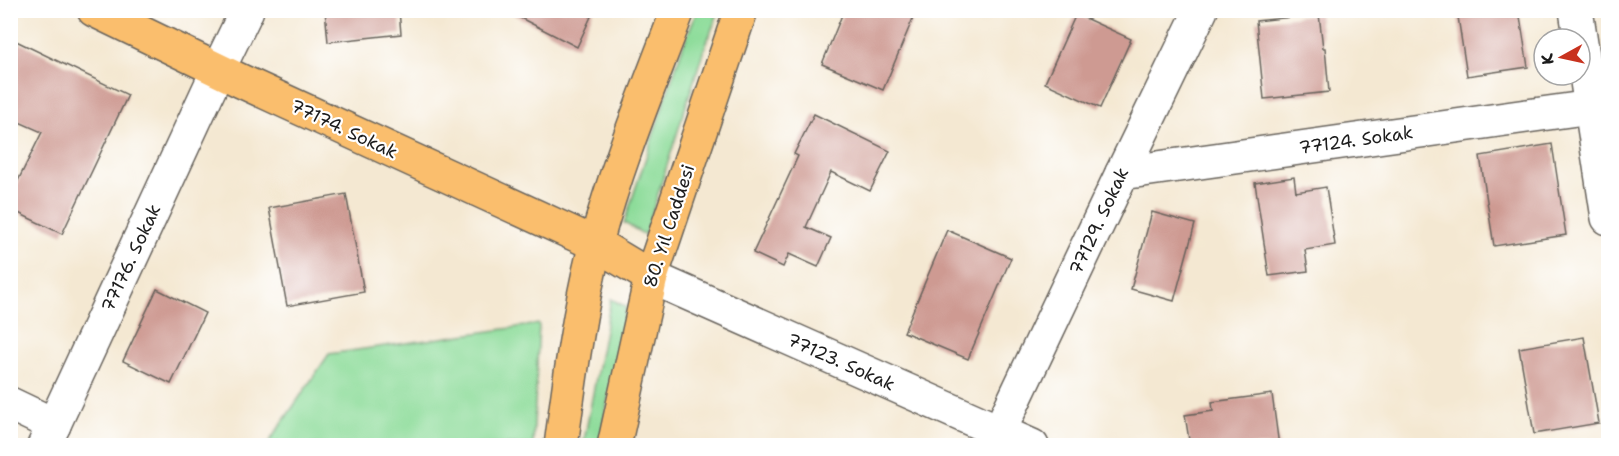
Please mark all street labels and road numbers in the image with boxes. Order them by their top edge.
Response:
street label: 77174. Sokak [287,94,401,164]
street label: 77124. Sokak [1297,120,1415,160]
street label: 80. Yıl Caddesi [638,161,700,291]
street label: 77129. Sokak [1064,163,1134,279]
street label: 77176. Sokak [96,200,166,316]
street label: 77123. Sokak [783,327,899,397]

